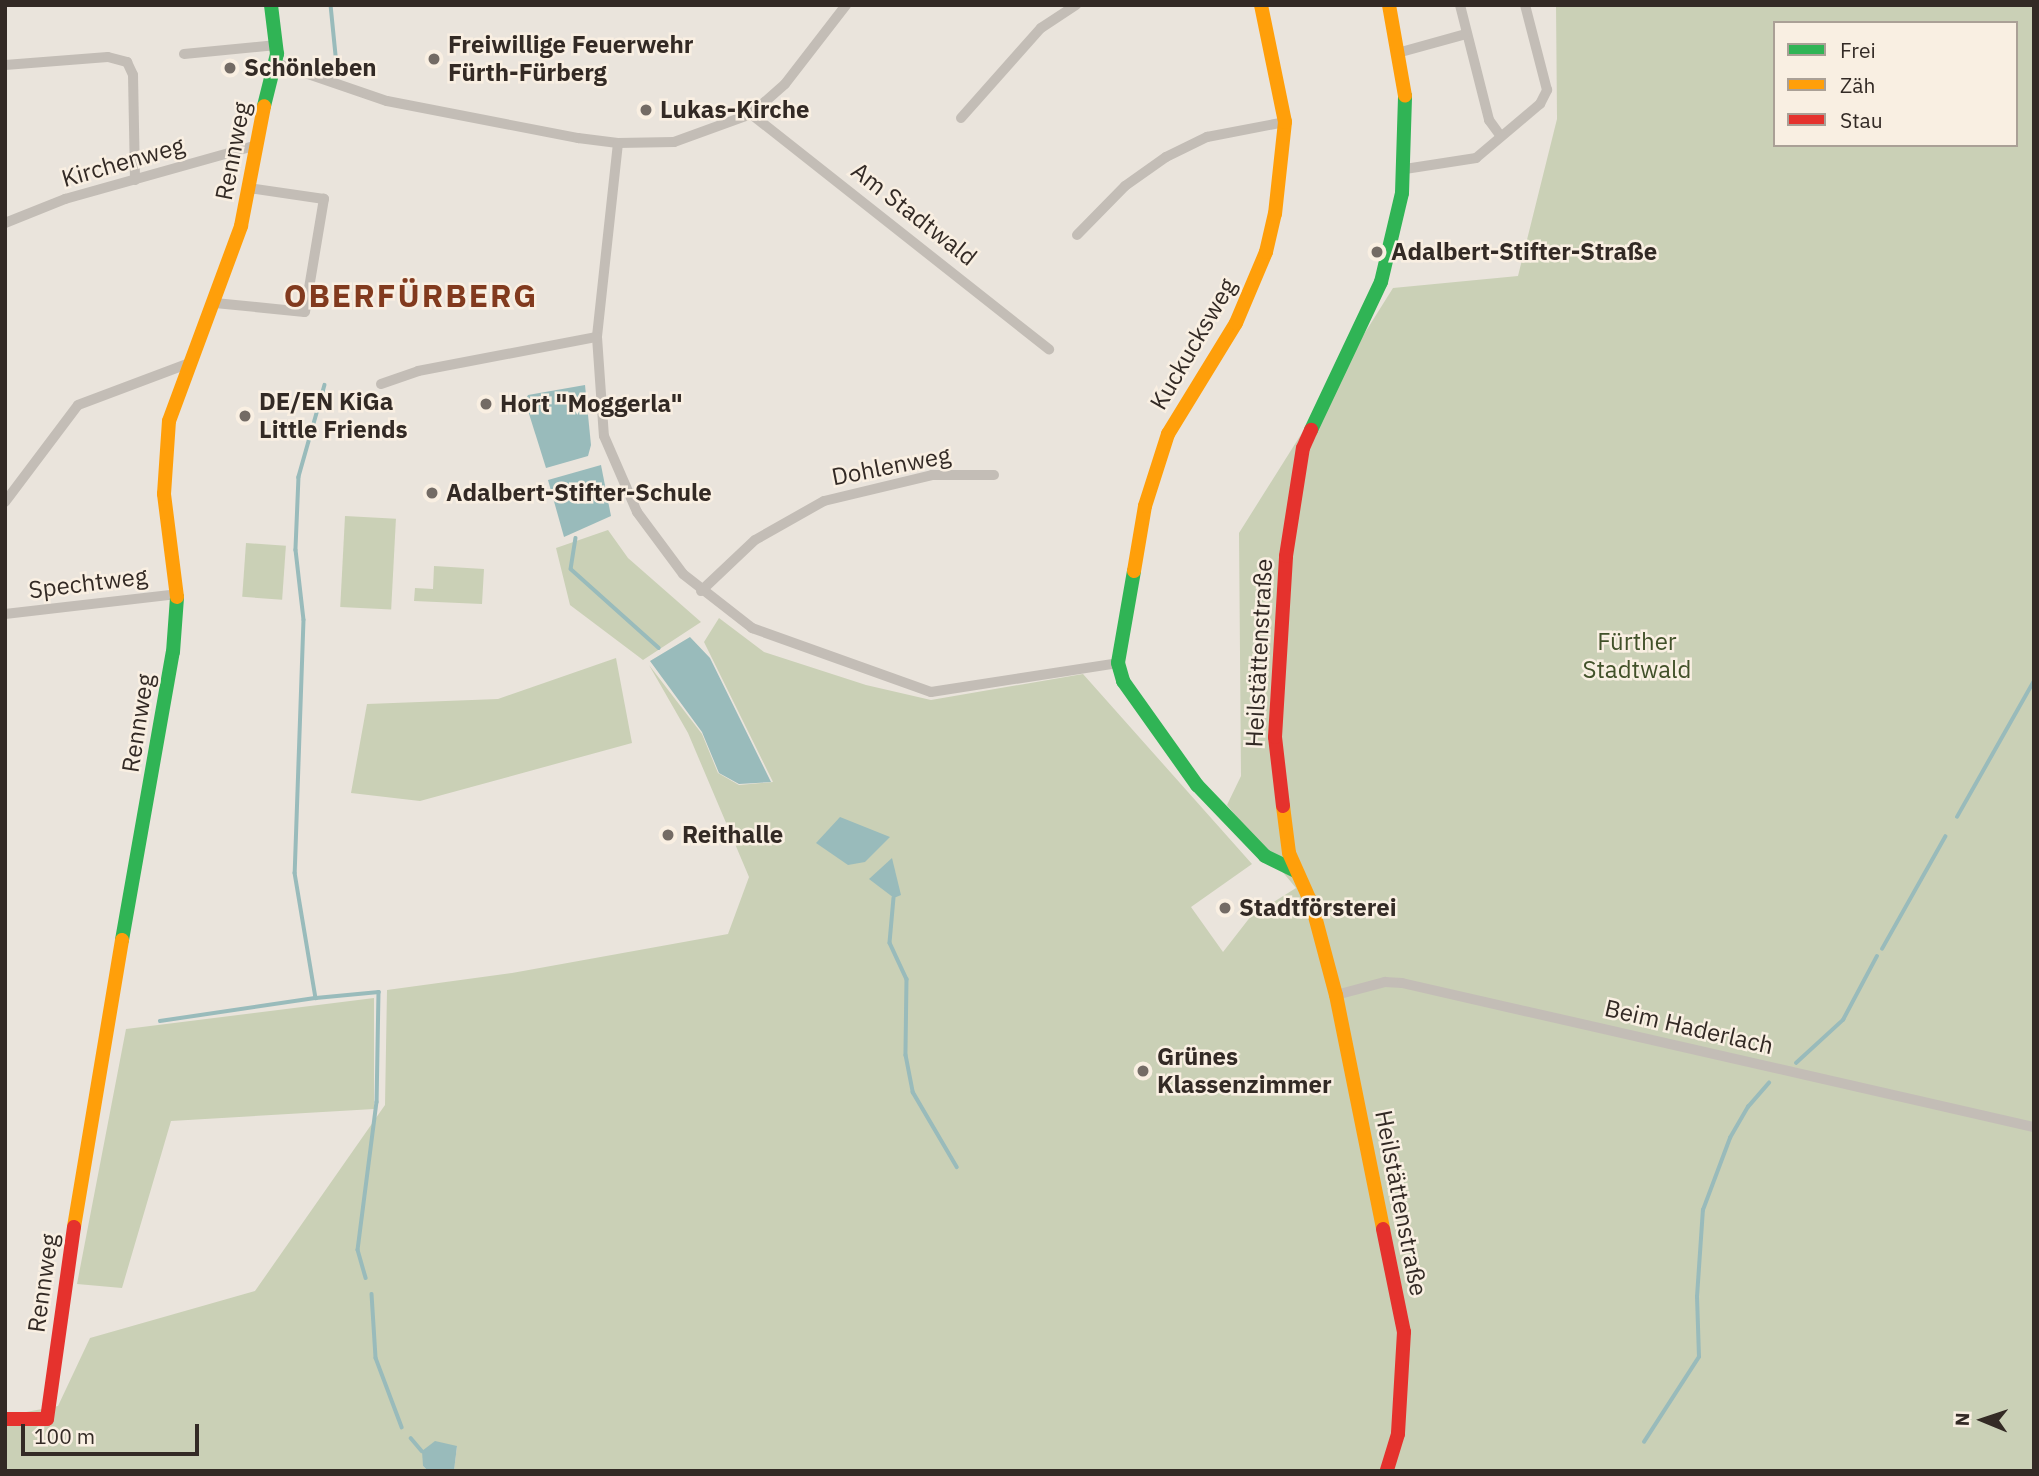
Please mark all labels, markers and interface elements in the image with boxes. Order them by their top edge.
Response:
legend [1773,21,2018,147]
place label: Freiwillige Feuerwehr Fürth-Fürberg [448,31,694,87]
text: Frei [1840,36,1876,64]
marker: Freiwillige Feuerwehr Fürth-Fürberg [426,51,442,67]
place label: Schönleben [244,54,377,82]
marker: Schönleben [222,60,238,76]
text: Zäh [1840,71,1875,99]
place label: Lukas-Kirche [660,96,810,124]
street label: Rennweg [209,99,257,203]
marker: Lukas-Kirche [638,102,654,118]
text: Stau [1840,106,1883,134]
street label: Kirchenweg [58,131,188,193]
street label: Am Stadtwald [846,156,982,272]
place label: Adalbert-Stifter-Straße [1391,238,1657,266]
marker: Adalbert-Stifter-Straße [1369,244,1385,260]
street label: Kuckucksweg [1144,273,1242,415]
district label: OBERFÜRBERG [285,276,537,314]
place label: DE/EN KiGa Little Friends [259,388,408,444]
place label: Hort "Moggerla" [500,390,683,418]
marker: Hort "Moggerla" [478,396,494,412]
marker: DE/EN KiGa Little Friends [237,408,253,424]
street label: Dohlenweg [829,440,953,492]
place label: Adalbert-Stifter-Schule [446,479,712,507]
marker: Adalbert-Stifter-Schule [424,485,440,501]
street label: Heilstättenstraße [1240,558,1278,748]
street label: Spechtweg [27,561,149,605]
park label: Fürther Stadtwald [1582,628,1692,684]
street label: Rennweg [116,672,160,774]
place label: Reithalle [682,821,783,849]
marker: Reithalle [660,827,676,843]
place label: Stadtförsterei [1239,894,1397,922]
marker: Stadtförsterei [1217,900,1233,916]
street label: Beim Haderlach [1602,994,1776,1060]
place label: Grünes Klassenzimmer [1157,1043,1332,1099]
marker: Grünes Klassenzimmer [1135,1063,1151,1079]
street label: Heilstättenstraße [1369,1108,1433,1298]
street label: Rennweg [22,1232,64,1334]
north arrow [1948,1385,2018,1455]
scale bar [24,1410,203,1454]
text: N [1950,1412,1974,1427]
text: 100 m [34,1422,95,1450]

